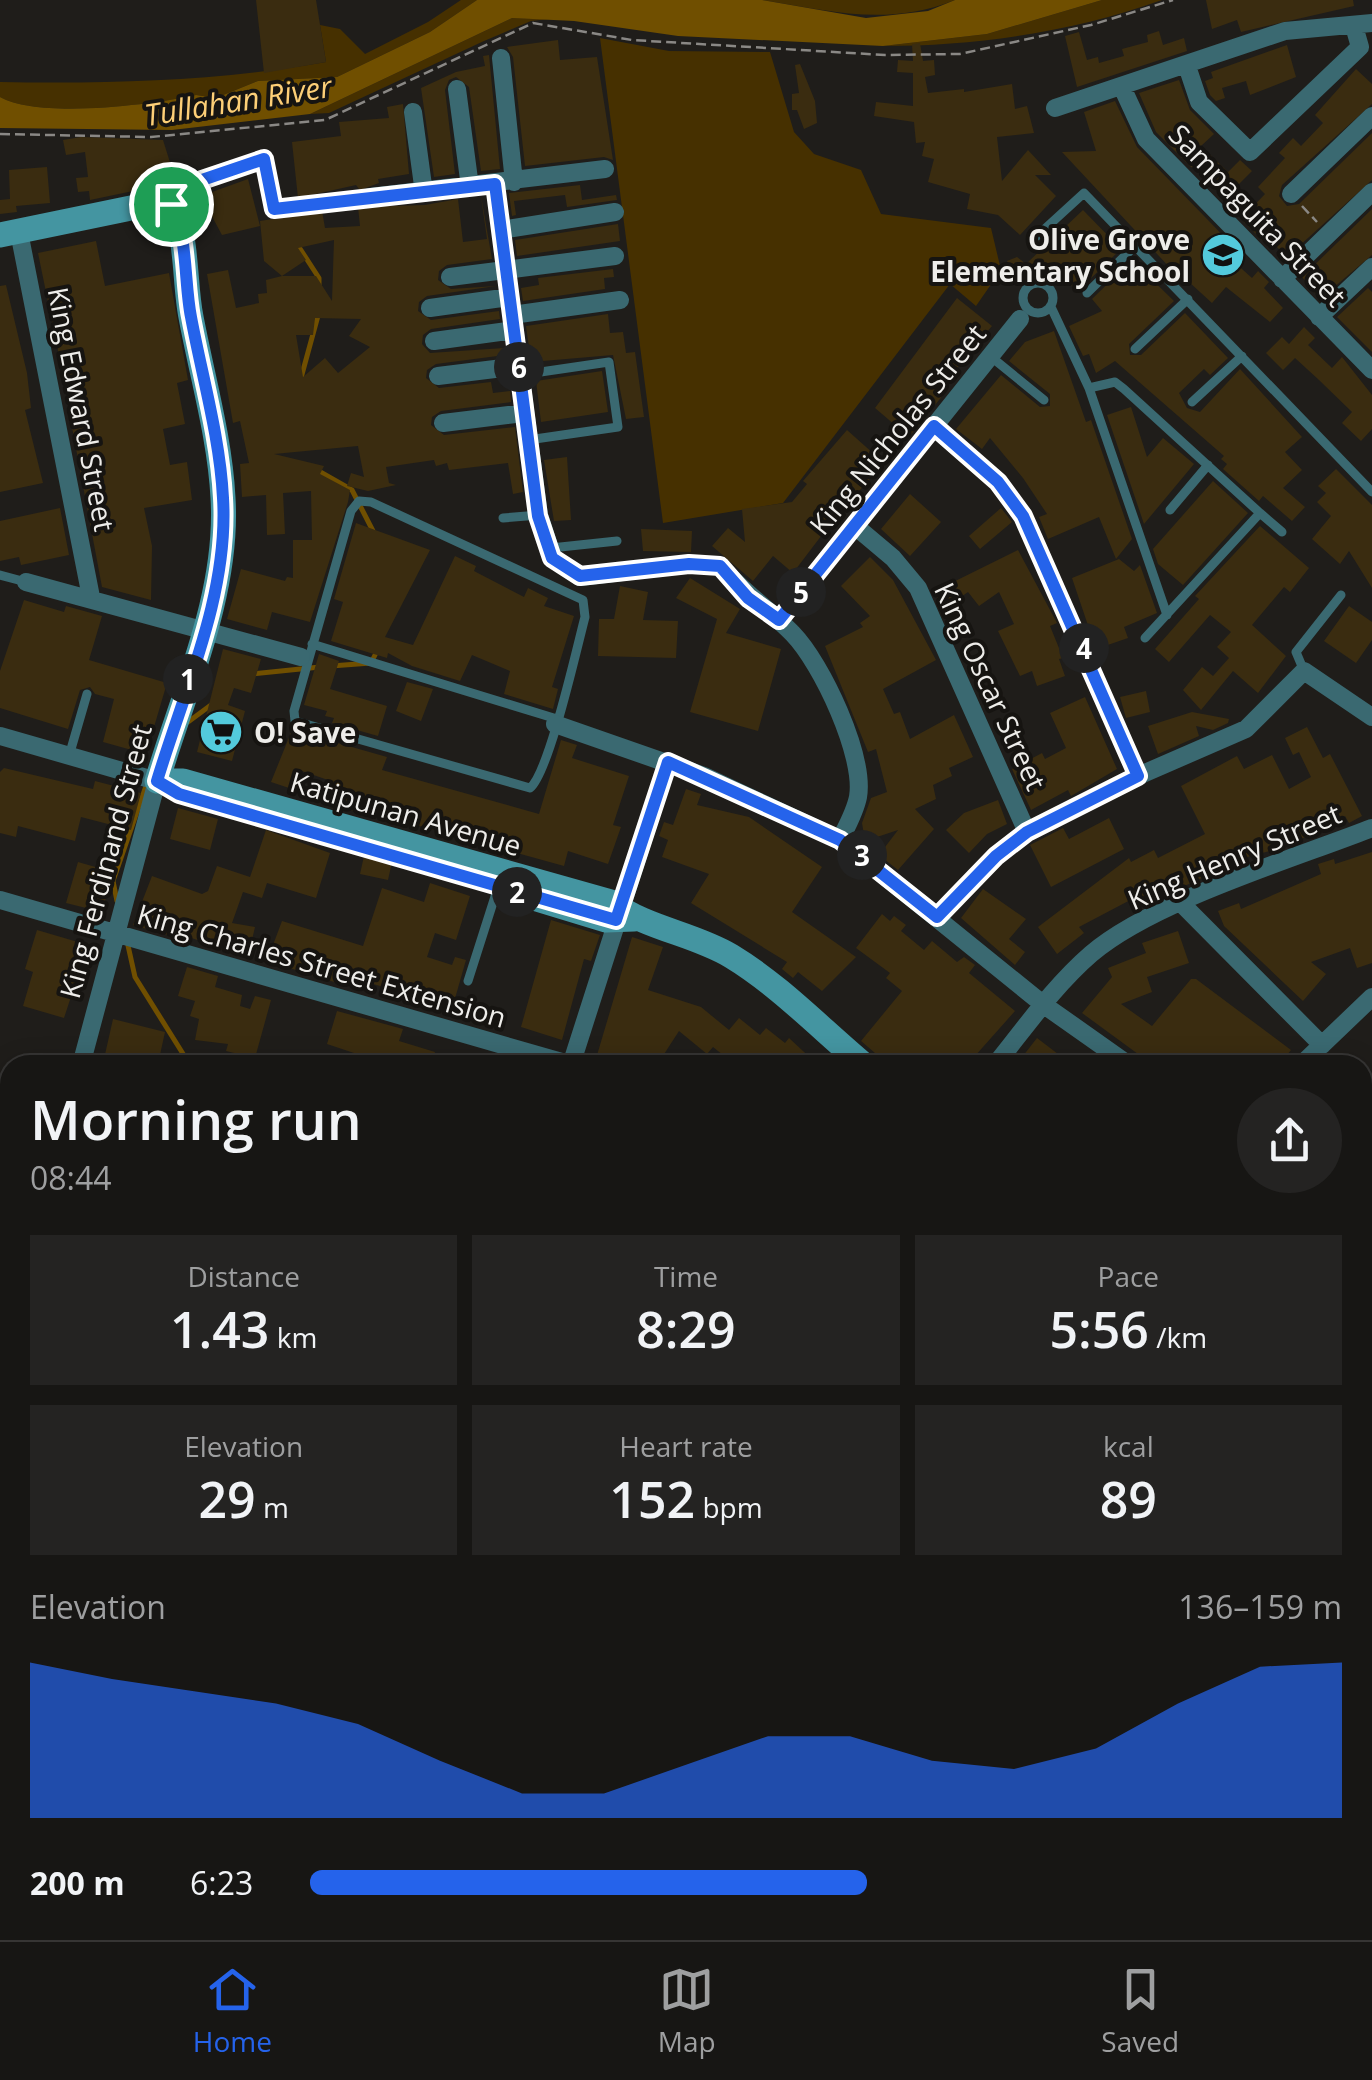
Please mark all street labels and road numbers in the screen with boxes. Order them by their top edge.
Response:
street label: Sampaguita Street [1161,115,1355,315]
street label: King Edward Street [40,284,124,534]
street label: King Nicholas Street [800,316,994,542]
street label: King Oscar Street [926,576,1056,796]
street label: King Ferdinand Street [50,720,160,1002]
street label: Katipunan Avenue [286,762,526,864]
street label: King Henry Street [1121,794,1347,918]
street label: King Charles Street Extension [133,894,511,1036]

